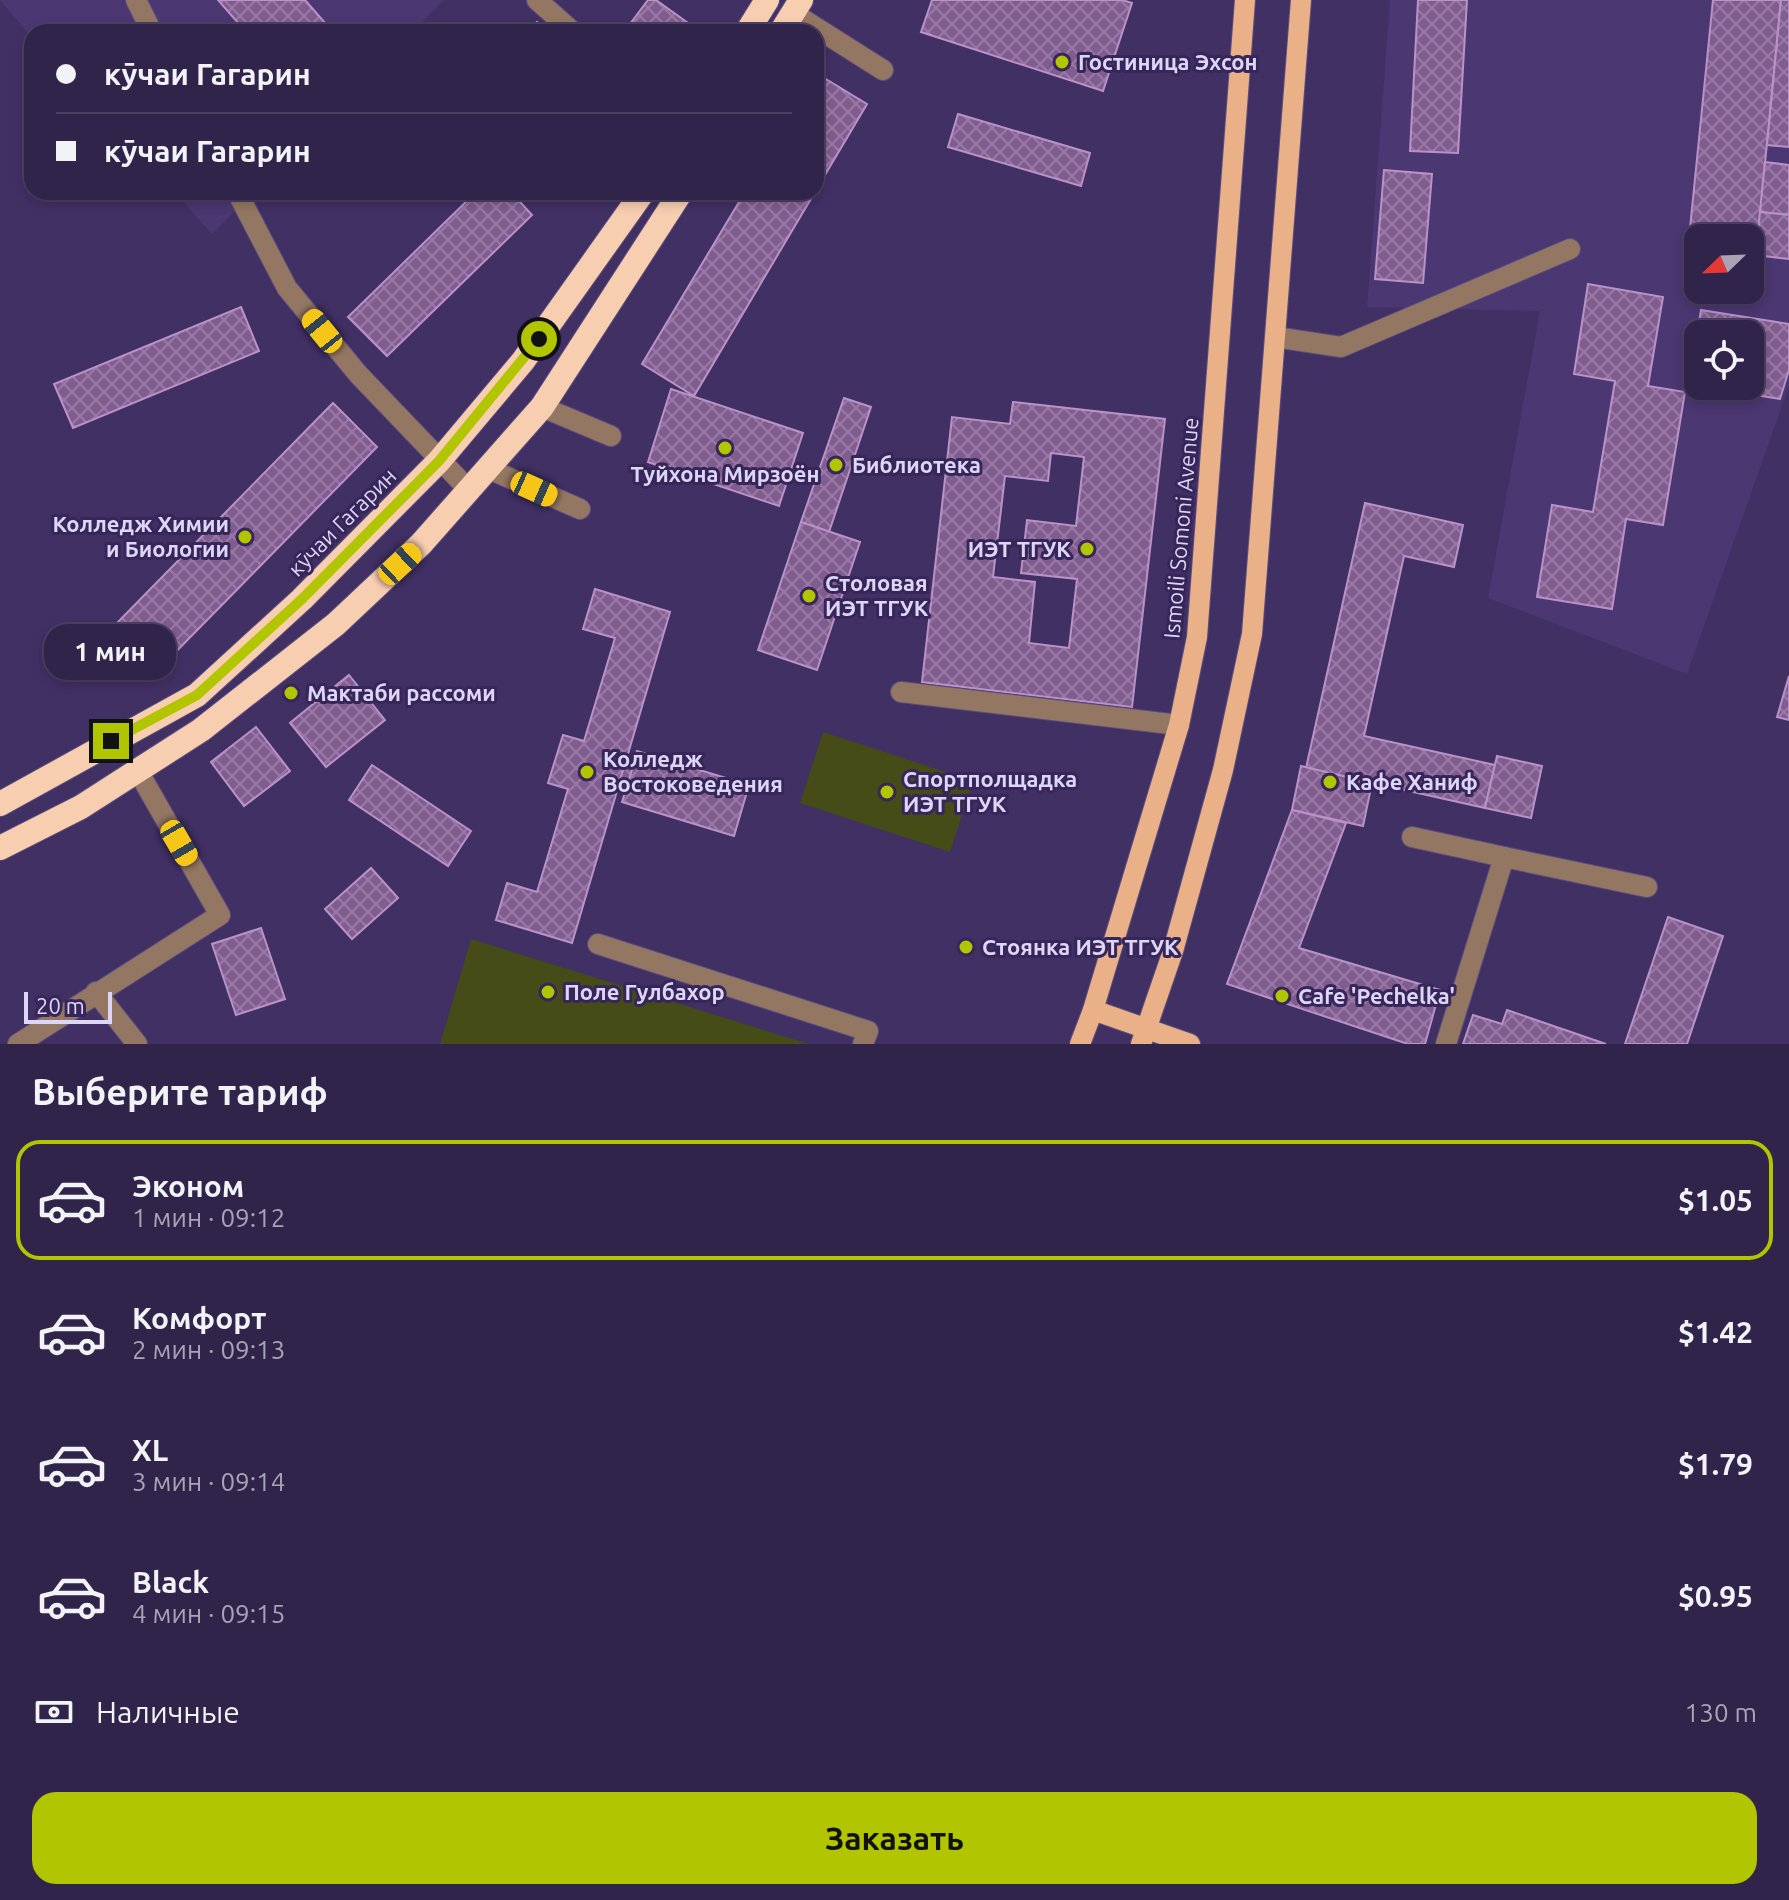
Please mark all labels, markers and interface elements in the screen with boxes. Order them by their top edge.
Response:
place label: Гостиница Эхсон [1078,49,1258,74]
marker: Гостиница Эхсон [1053,53,1071,71]
text: кӯчаи Гагарин [104,57,311,91]
text: кӯчаи Гагарин [104,134,311,168]
north arrow [1684,224,1764,304]
map controls [1684,224,1764,400]
car [298,305,346,357]
button: locate [1684,320,1764,400]
route start [521,321,557,357]
street label: Ismoili Somoni Avenue [1158,416,1203,640]
marker: Туйхона Мирзоён [716,439,734,457]
place label: Библиотека [852,452,981,477]
marker: Библиотека [827,456,845,474]
place label: Туйхона Мирзоён [630,461,820,486]
street label: кӯчаи Гагарин [283,463,401,581]
car [507,468,561,510]
place label: Колледж Химии и Биологии [52,511,229,561]
marker: Колледж Химии и Биологии [236,528,254,546]
place label: ИЭТ ТГУК [968,536,1071,561]
car [374,539,426,589]
marker: ИЭТ ТГУК [1078,540,1096,558]
place label: Столовая ИЭТ ТГУК [825,570,929,620]
marker: Столовая ИЭТ ТГУК [800,587,818,605]
callout: 1 мин [45,625,177,681]
text: 1 мин [74,637,146,666]
place label: Мактаби рассоми [307,680,496,705]
marker: Мактаби рассоми [282,684,300,702]
route end [93,723,129,759]
place label: Колледж Востоковедения [603,746,783,796]
marker: Колледж Востоковедения [578,763,596,781]
place label: Спортполщадка ИЭТ ТГУК [903,766,1077,816]
place label: Кафе Ханиф [1346,769,1478,794]
marker: Кафе Ханиф [1321,773,1339,791]
marker: Спортполщадка ИЭТ ТГУК [878,783,896,801]
car [157,816,201,870]
place label: Стоянка ИЭТ ТГУК [982,934,1179,959]
marker: Стоянка ИЭТ ТГУК [957,938,975,956]
place label: Поле Гулбахор [564,979,725,1004]
marker: Поле Гулбахор [539,983,557,1001]
place label: Cafe 'Pechelka' [1298,983,1455,1008]
marker: Cafe 'Pechelka' [1273,987,1291,1005]
scale bar [24,988,112,1024]
text: 20 m [36,993,85,1018]
text: Выберите тариф [32,1071,328,1112]
icon: car [36,1164,108,1236]
text: Эконом [132,1169,244,1203]
text: $1.05 [1678,1183,1753,1217]
text: 1 мин · 09:12 [132,1203,285,1232]
icon: car [36,1296,108,1368]
text: Комфорт [132,1301,266,1335]
text: $1.42 [1678,1315,1753,1349]
text: 2 мин · 09:13 [132,1335,285,1364]
icon: car [36,1428,108,1500]
text: XL [132,1433,168,1467]
text: $1.79 [1678,1447,1753,1481]
text: 3 мин · 09:14 [132,1467,285,1496]
icon: car [36,1560,108,1632]
text: Black [132,1565,209,1599]
text: $0.95 [1678,1579,1753,1613]
text: 4 мин · 09:15 [132,1599,285,1628]
icon: cash [32,1690,76,1734]
text: Наличные [96,1695,240,1729]
text: 130 m [1685,1698,1757,1727]
button: Заказать [32,1792,1757,1884]

